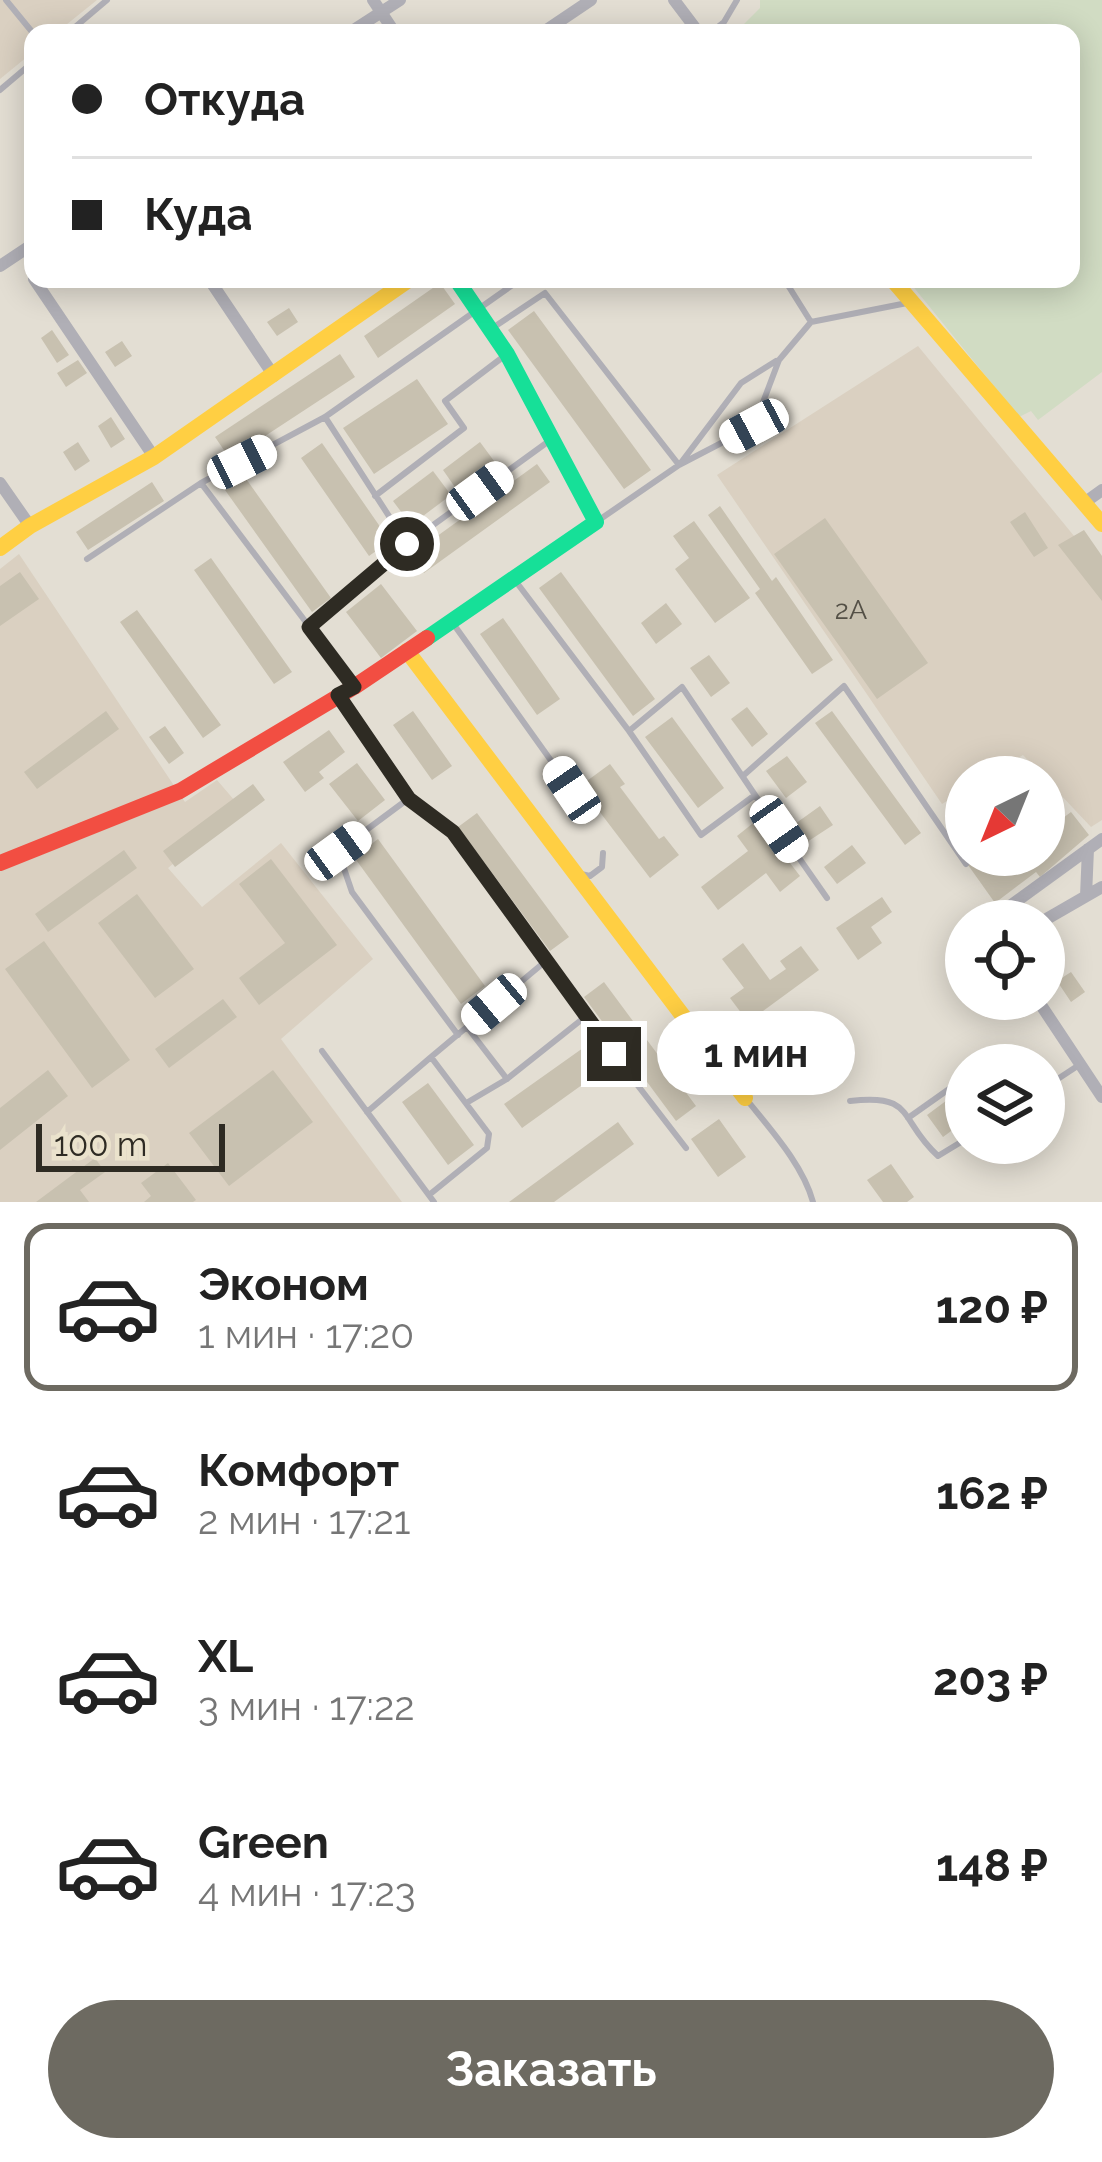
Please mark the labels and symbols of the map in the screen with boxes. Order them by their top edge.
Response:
car [714,393,794,459]
car [202,430,282,494]
car [440,455,520,527]
route start [380,517,434,571]
house number: 2А [835,594,867,625]
car [537,750,607,830]
north arrow [945,756,1065,876]
car [744,789,814,869]
car [298,815,378,887]
car [455,967,533,1041]
callout: 1 мин [656,1012,854,1096]
route end [587,1027,641,1081]
scale bar [36,1118,225,1171]

